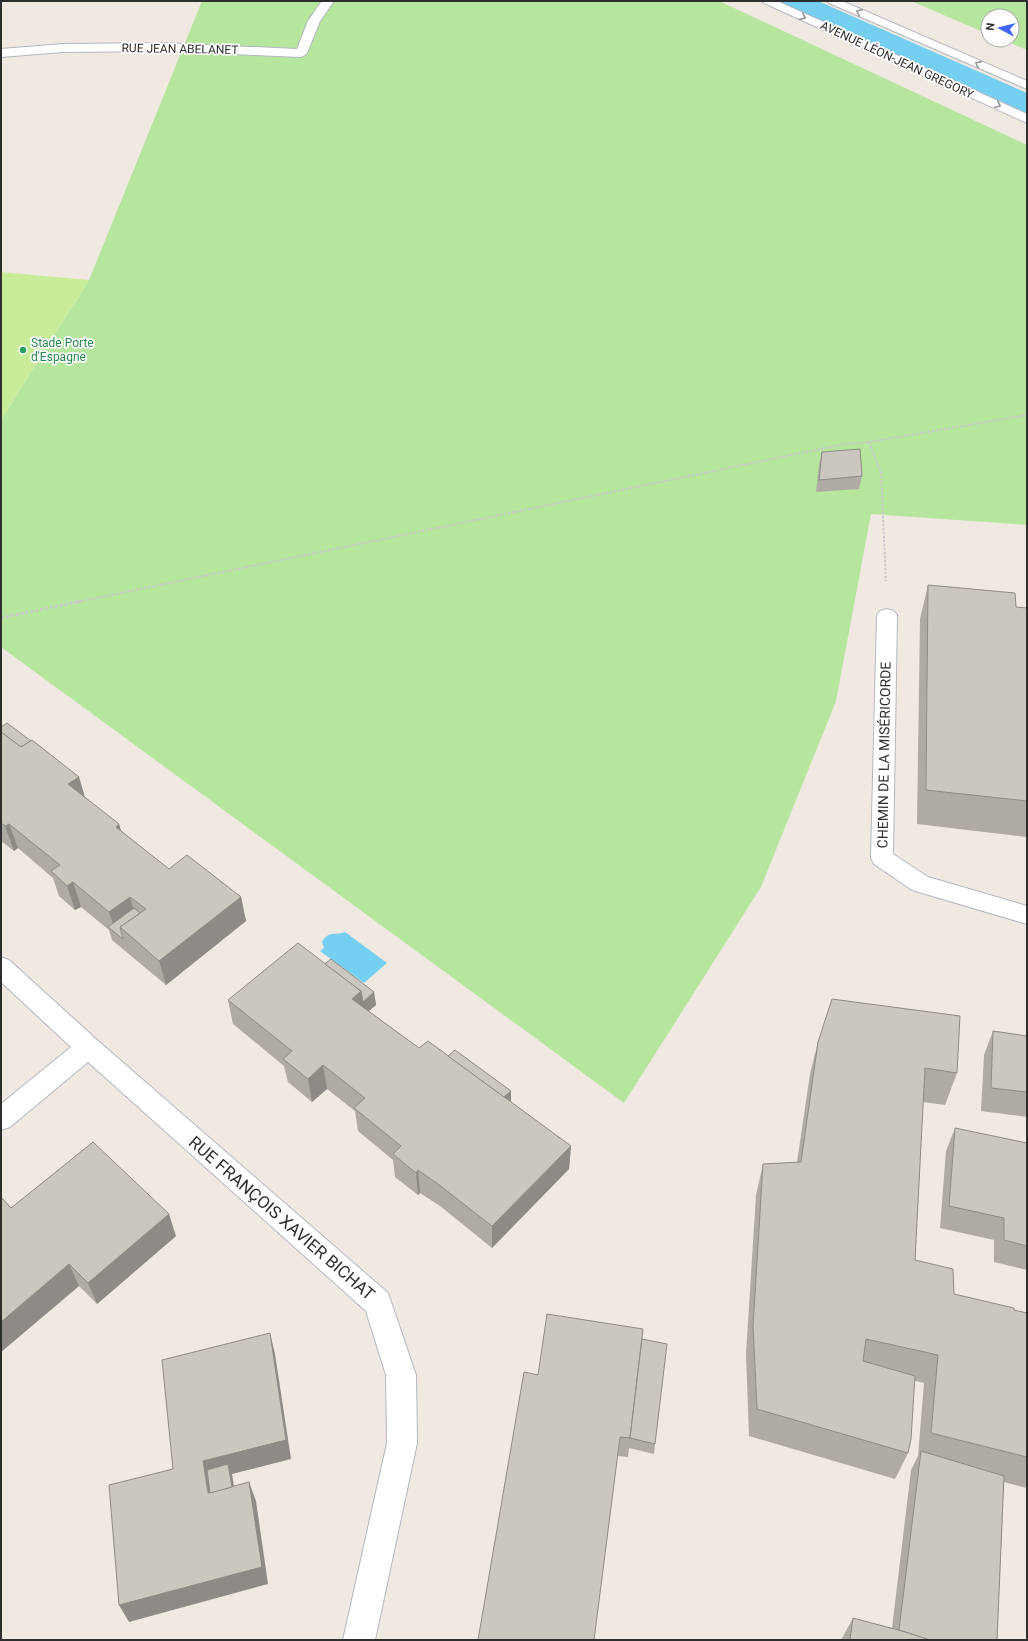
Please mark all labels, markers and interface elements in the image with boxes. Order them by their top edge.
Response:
north arrow [980,8,1020,48]
one-way arrow [856,9,863,17]
one-way arrow [799,12,807,20]
street label: AVENUE LÉON-JEAN GREGORY [818,17,977,102]
text: N [984,22,998,31]
street label: RUE JEAN ABELANET [121,41,239,57]
one-way arrow [975,61,983,69]
one-way arrow [994,101,1001,109]
place label: Stade Porte d'Espagne [31,336,94,364]
marker: Stade Porte d'Espagne [18,345,28,355]
street label: CHEMIN DE LA MISÉRICORDE [873,661,894,848]
street label: RUE FRANÇOIS XAVIER BICHAT [185,1132,379,1304]

